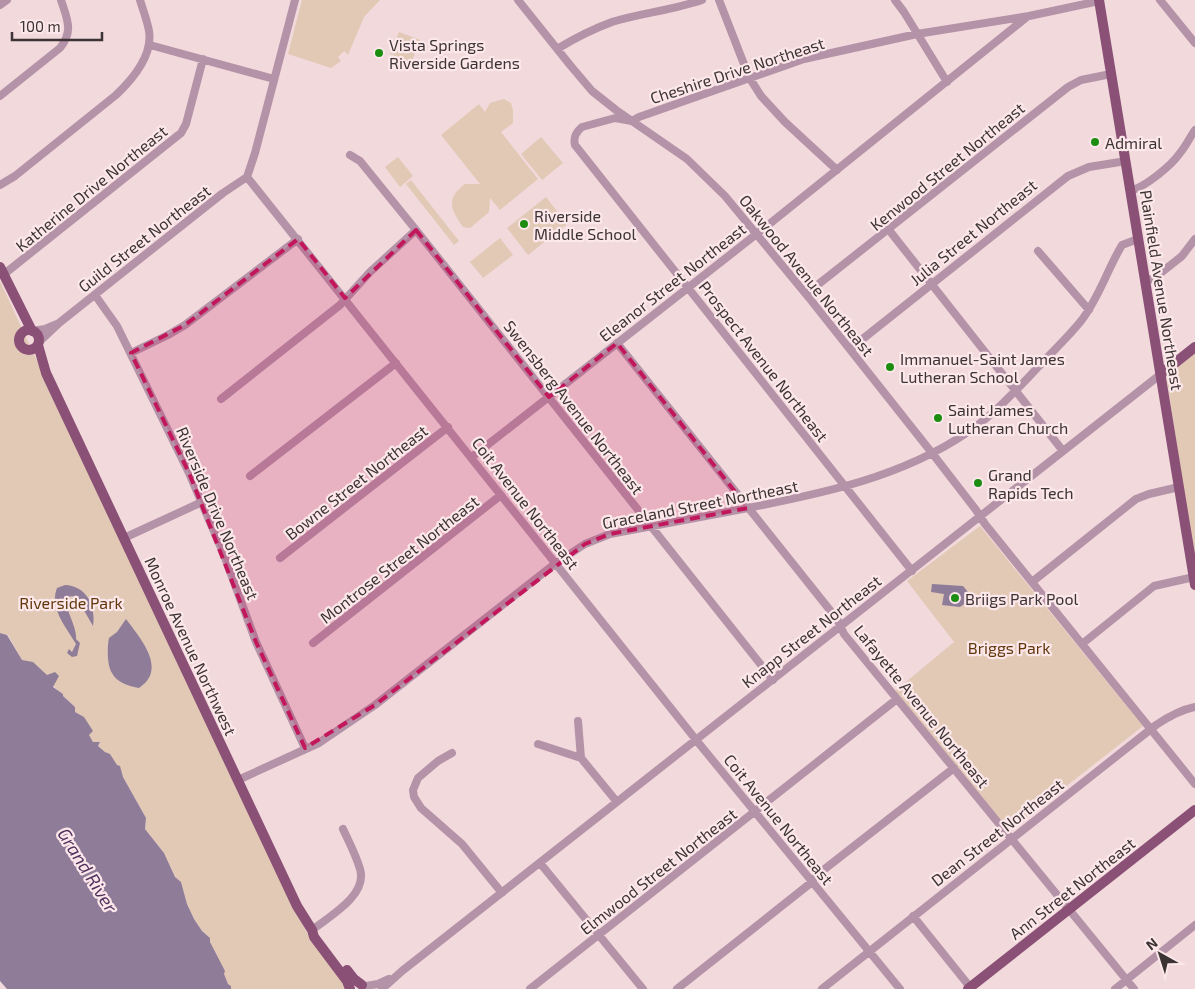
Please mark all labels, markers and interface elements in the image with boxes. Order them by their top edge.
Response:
scale bar [12,10,102,42]
text: 100 m [20,17,61,35]
street label: Cheshire Drive Northeast [647,33,827,107]
place label: Vista Springs Riverside Gardens [389,35,520,72]
marker: Vista Springs Riverside Gardens [373,47,385,59]
street label: Kenwood Street Northeast [866,98,1028,234]
street label: Katherine Drive Northeast [11,121,171,255]
place label: Admiral [1105,133,1162,152]
marker: Admiral [1089,136,1101,148]
street label: Julia Street Northeast [906,175,1040,289]
street label: Guild Street Northeast [74,181,214,295]
street label: Plainfield Avenue Northeast [1137,188,1187,392]
street label: Oakwood Avenue Northeast [736,190,878,360]
place label: Riverside Middle School [534,206,637,243]
marker: Riverside Middle School [518,218,530,230]
street label: Eleanor Street Northeast [595,219,749,345]
street label: Prospect Avenue Northeast [695,277,833,445]
street label: Swensberg Avenue Northeast [500,316,648,498]
place label: Immanuel-Saint James Lutheran School [900,349,1065,386]
marker: Immanuel-Saint James Lutheran School [884,361,896,373]
place label: Saint James Lutheran Church [948,400,1068,437]
marker: Saint James Lutheran Church [932,412,944,424]
street label: Bowne Street Northeast [281,421,431,543]
street label: Riverside Drive Northeast [173,424,263,602]
street label: Coit Avenue Northeast [469,433,583,573]
place label: Grand Rapids Tech [988,465,1074,502]
street label: Graceland Street Northeast [601,476,799,532]
marker: Grand Rapids Tech [972,477,984,489]
street label: Montrose Street Northeast [316,491,482,627]
street label: Monroe Avenue Northwest [141,554,241,738]
street label: Knapp Street Northeast [738,571,884,691]
place label: Briigs Park Pool [965,589,1079,608]
marker: Briigs Park Pool [949,592,961,604]
park label: Riverside Park [19,593,123,612]
street label: Lafayette Avenue Northeast [851,621,993,791]
park label: Briggs Park [968,638,1050,657]
street label: Coit Avenue Northeast [721,750,837,888]
street label: Dean Street Northeast [927,774,1067,890]
street label: Elmwood Street Northeast [576,804,740,938]
water label: Grand River [53,824,123,917]
street label: Ann Street Northeast [1006,833,1138,943]
north arrow [1135,929,1185,979]
text: N [1142,934,1161,953]

